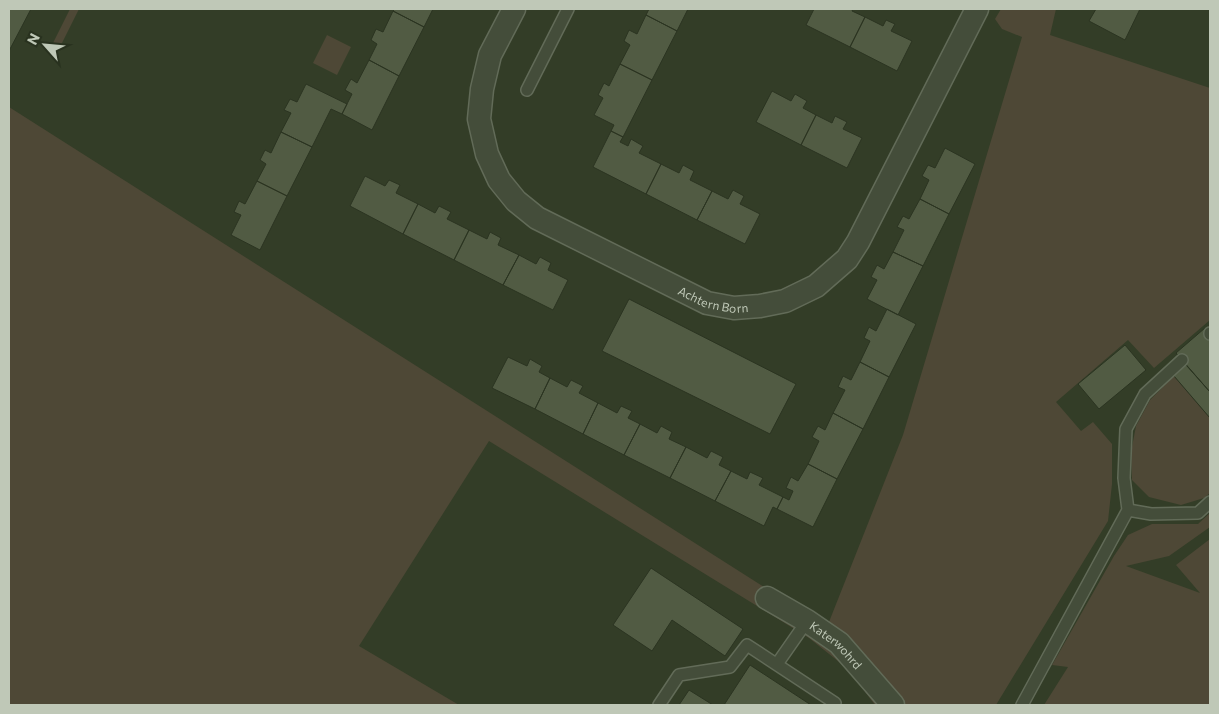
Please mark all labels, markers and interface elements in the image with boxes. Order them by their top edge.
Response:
north arrow [20,20,70,70]
text: N [23,30,43,47]
street label: Achtern Born [676,283,749,315]
street label: Katerwohrd [807,618,865,672]

